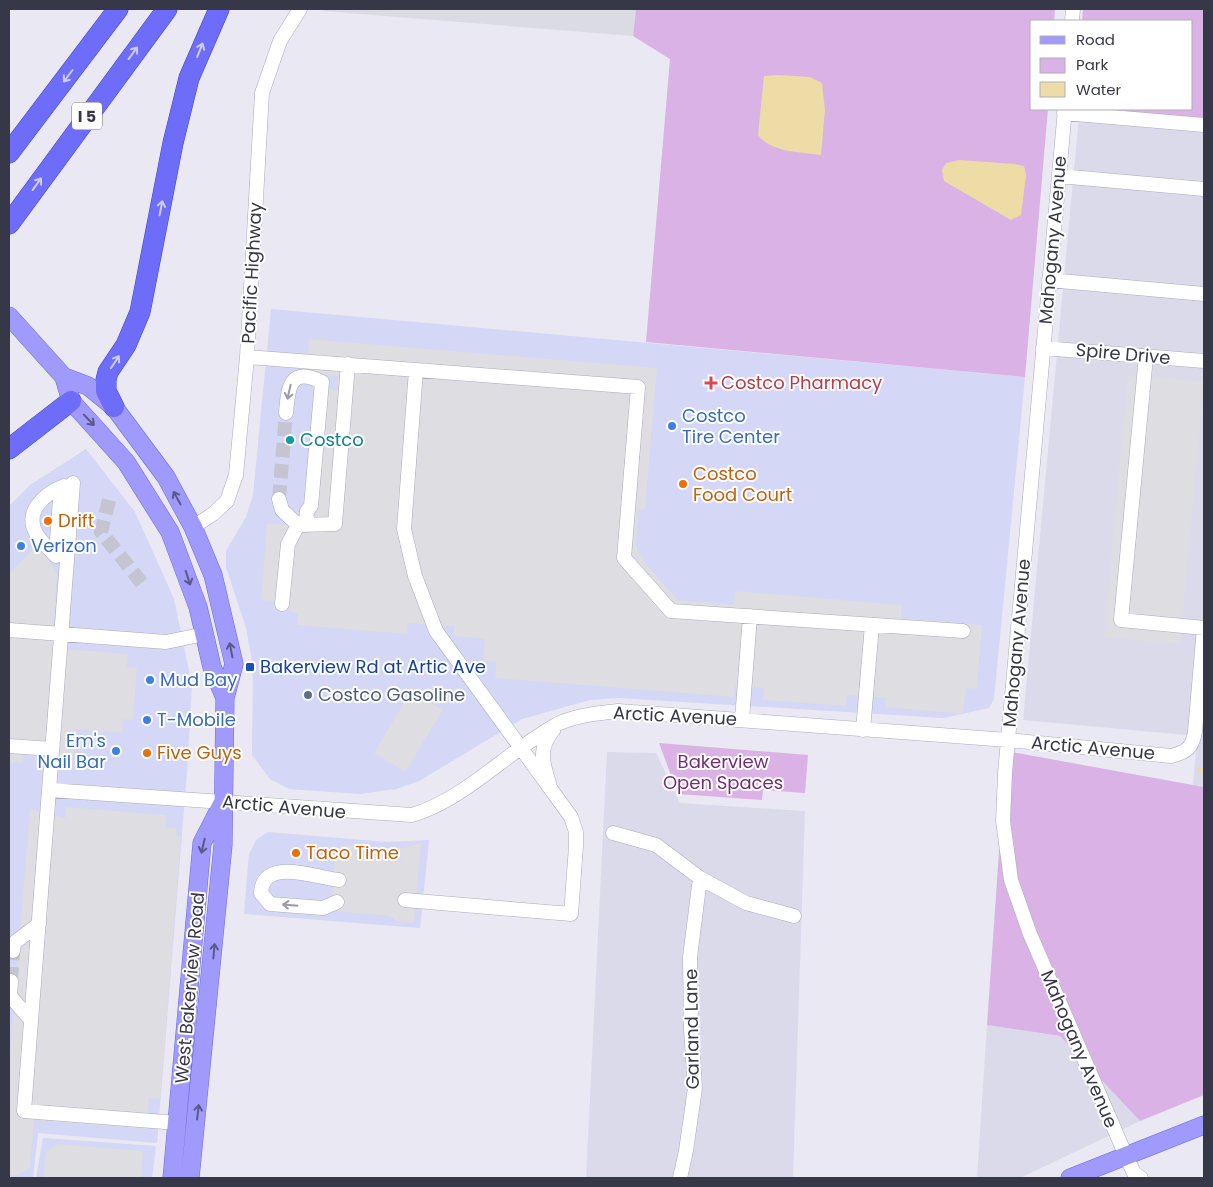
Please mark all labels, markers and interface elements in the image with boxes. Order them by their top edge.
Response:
legend [1030,20,1193,110]
text: Road [1076,29,1115,50]
one-way arrow [197,43,206,58]
one-way arrow [128,46,138,60]
text: Park [1076,54,1108,75]
one-way arrow [62,69,73,82]
text: Water [1076,79,1122,100]
road number: I 5 [72,102,102,130]
street label: Mahogany Avenue [1033,155,1072,325]
one-way arrow [32,178,43,191]
one-way arrow [157,200,166,216]
street label: Pacific Highway [235,202,268,344]
street label: Spire Drive [1075,337,1171,370]
one-way arrow [110,355,120,369]
place label: Costco Pharmacy [721,370,882,395]
marker: Costco Pharmacy [705,377,717,389]
one-way arrow [284,384,293,400]
place label: Costco Tire Center [682,403,780,449]
one-way arrow [83,414,95,426]
marker: Costco Tire Center [666,420,678,432]
place label: Costco [300,427,364,452]
marker: Costco [284,434,296,446]
place label: Costco Food Court [693,461,792,507]
marker: Costco Food Court [677,478,689,490]
one-way arrow [172,491,181,506]
place label: Drift [58,508,94,533]
marker: Drift [42,515,54,527]
place label: Verizon [31,533,97,558]
marker: Verizon [15,540,27,552]
street label: Mahogany Avenue [997,558,1036,728]
one-way arrow [184,569,194,585]
one-way arrow [226,643,235,659]
place label: Bakerview Rd at Artic Ave [260,654,486,679]
marker: Bakerview Rd at Artic Ave [244,661,256,673]
place label: Mud Bay [160,667,237,692]
marker: Mud Bay [144,674,156,686]
place label: Costco Gasoline [318,682,465,707]
marker: Costco Gasoline [302,689,314,701]
street label: Arctic Avenue [612,700,738,731]
place label: T-Mobile [157,707,236,732]
marker: T-Mobile [141,714,153,726]
place label: Em's Nail Bar [38,728,106,774]
street label: Arctic Avenue [1030,730,1156,765]
place label: Five Guys [157,740,242,765]
marker: Em's Nail Bar [110,745,122,757]
marker: Five Guys [141,747,153,759]
park label: Bakerview Open Spaces [663,749,783,795]
street label: Arctic Avenue [221,789,347,824]
one-way arrow [198,837,207,853]
place label: Taco Time [306,840,399,865]
marker: Taco Time [290,847,302,859]
street label: West Bakerview Road [169,891,210,1085]
one-way arrow [282,901,298,910]
one-way arrow [209,943,218,959]
street label: Mahogany Avenue [1035,966,1124,1132]
street label: Garland Lane [678,968,705,1090]
one-way arrow [193,1105,203,1121]

